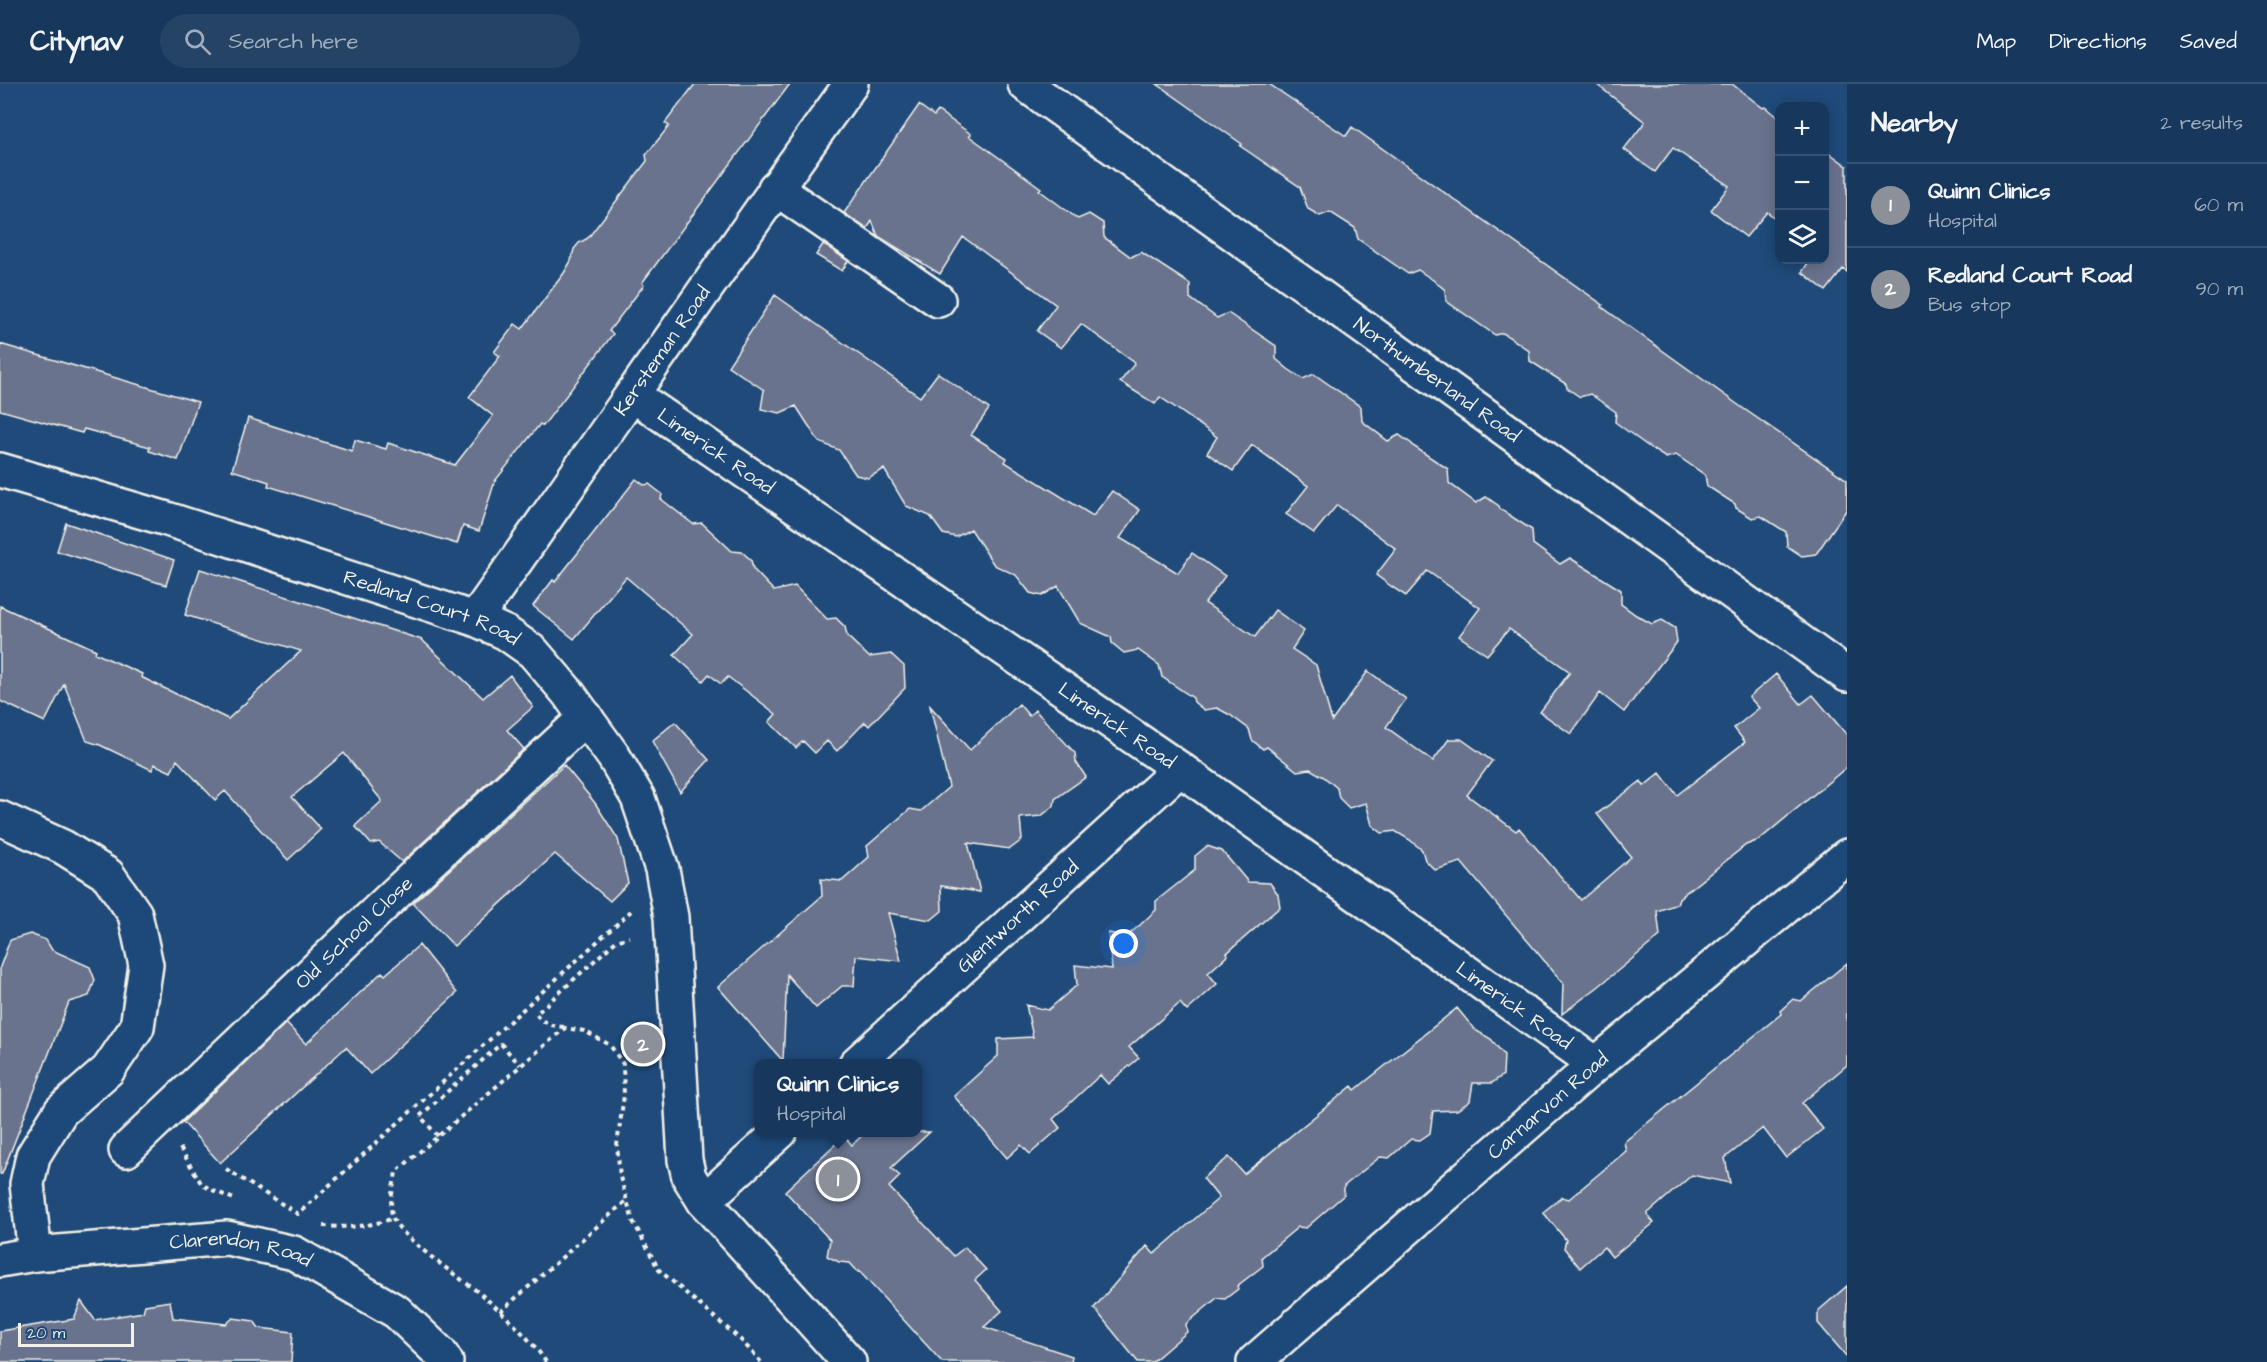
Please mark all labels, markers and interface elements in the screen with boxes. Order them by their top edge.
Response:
search box [160,14,580,68]
text: Citynav [30,22,124,61]
icon: search [181,25,214,58]
text: Search here [229,26,358,57]
text: Map [1976,27,2016,56]
text: Directions [2049,27,2147,56]
text: Saved [2180,27,2237,56]
map controls [1775,102,1829,264]
button: + [1775,102,1829,156]
text: Nearby [1871,105,1958,141]
text: 2 results [2160,109,2243,137]
button: − [1775,156,1829,210]
text: Quinn Clinics [1928,176,2051,207]
text: 1 [1889,191,1892,219]
text: 60 m [2194,191,2243,219]
text: Hospital [1928,207,1997,235]
button: layers [1775,210,1829,264]
text: Redland Court Road [1928,260,2132,291]
text: 2 [1885,275,1896,303]
text: 90 m [2195,275,2243,303]
street label: Kersteman Road [607,280,717,422]
text: Bus stop [1928,291,2011,319]
street label: Northumberland Road [1348,310,1526,449]
street label: Limerick Road [651,401,780,501]
street label: Redland Court Road [340,563,525,652]
street label: Limerick Road [1053,676,1181,776]
street label: Glentworth Road [951,854,1085,980]
street label: Old School Close [289,870,420,996]
your location [1109,929,1138,958]
street label: Limerick Road [1450,955,1578,1057]
pin: 2 [624,1022,662,1066]
street label: Carnarvon Road [1481,1045,1615,1166]
popup [754,1059,922,1137]
text: Quinn Clinics [777,1069,899,1100]
text: Hospital [777,1100,846,1128]
pin: 1 [818,1156,858,1202]
street label: Clarendon Road [168,1224,317,1274]
scale bar [18,1320,134,1348]
text: 20 m [27,1322,65,1344]

